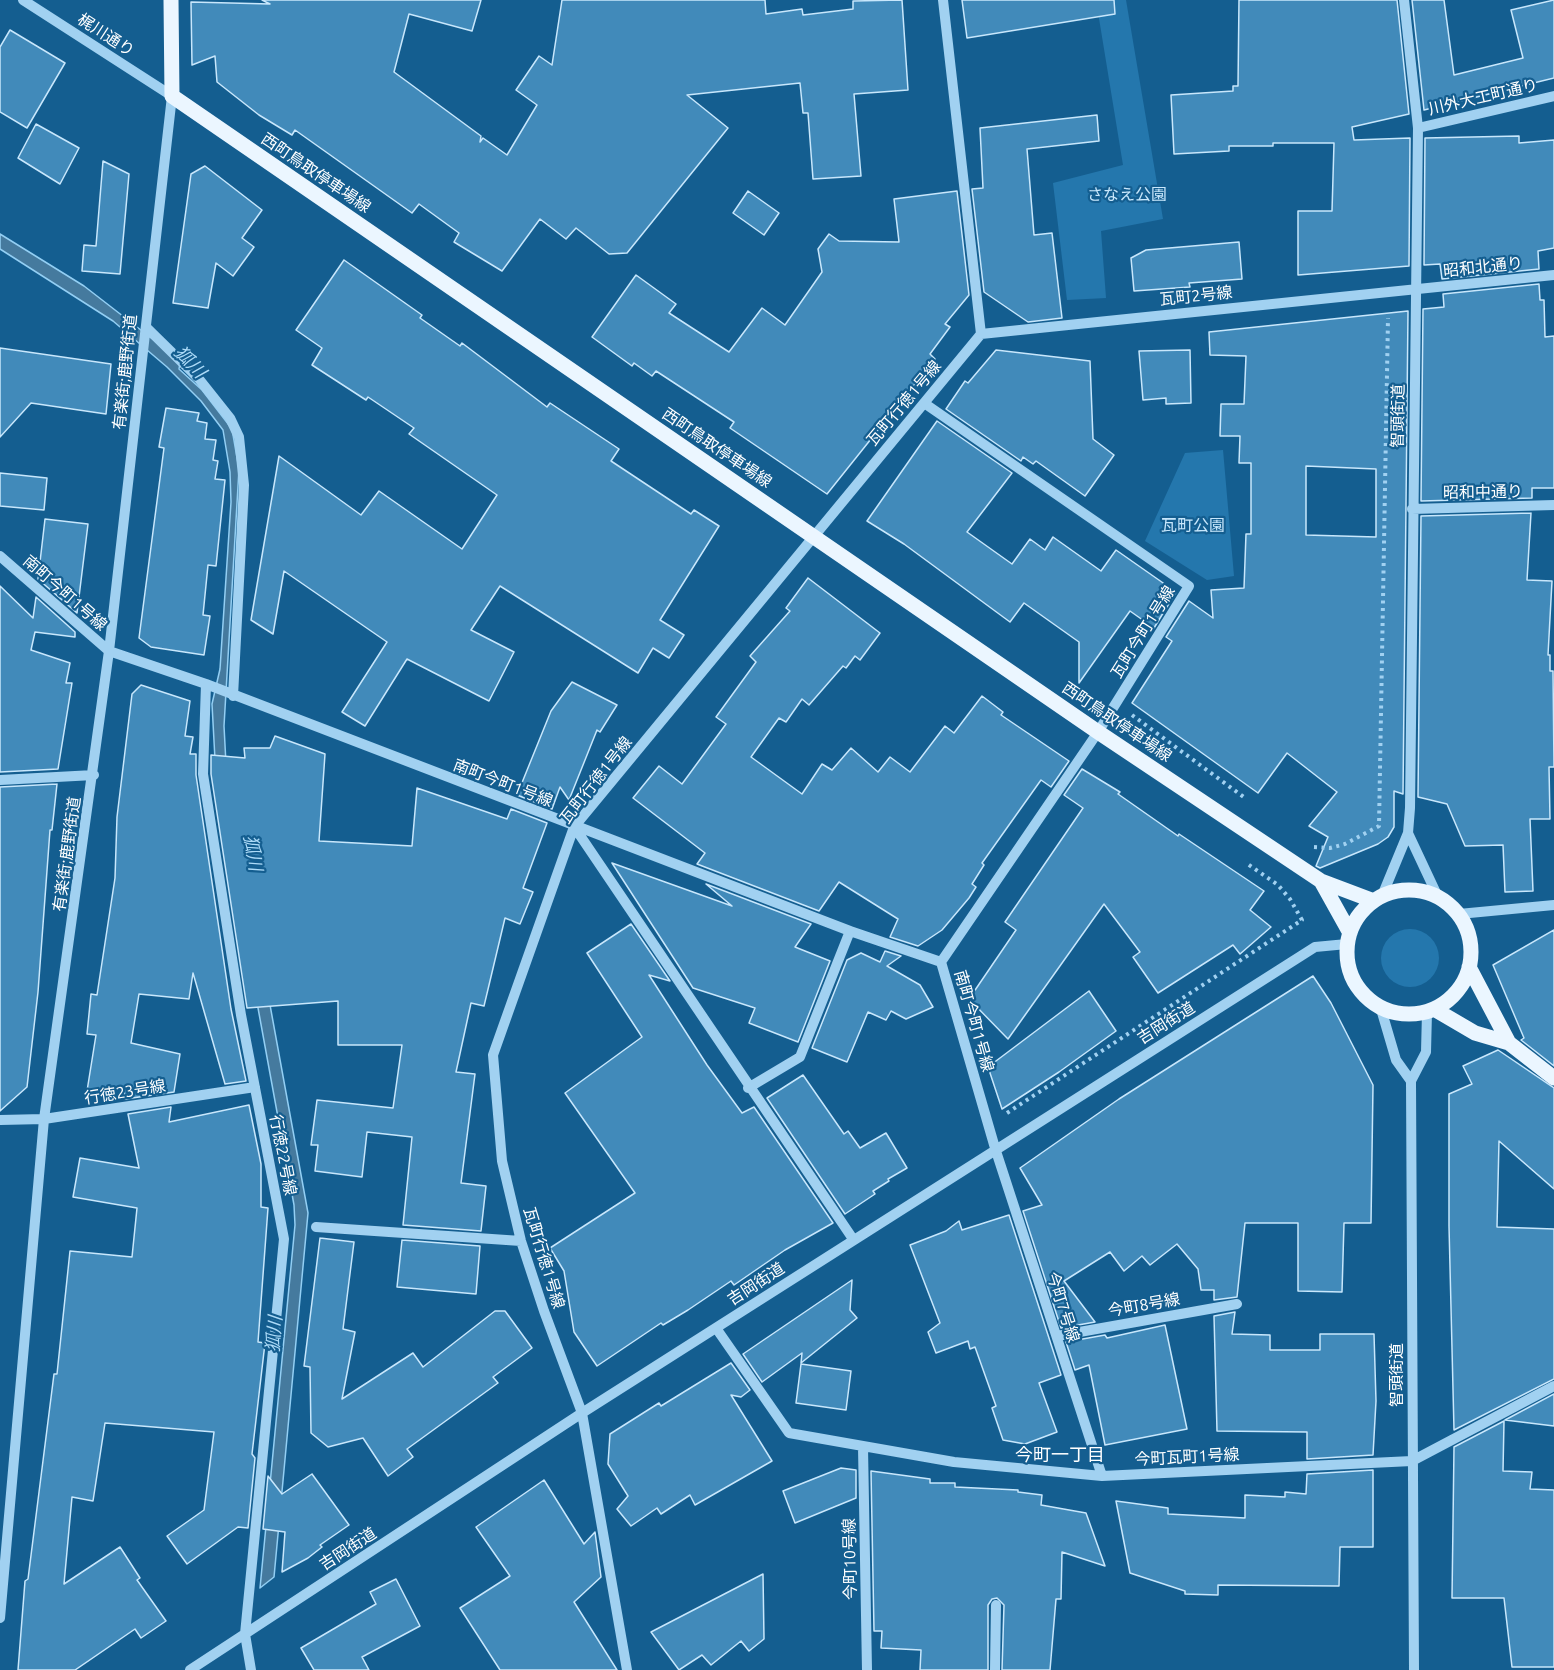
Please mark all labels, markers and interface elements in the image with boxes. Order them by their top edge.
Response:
street label: 梶川通り [74,10,138,60]
street label: 川外大工町通り [1426,75,1540,119]
street label: 西町鳥取停車場線 [258,129,374,217]
park label: さなえ公園 [1087,185,1167,205]
street label: 昭和北通り [1442,253,1524,281]
street label: 瓦町2号線 [1159,283,1233,309]
street label: 有楽街;鹿野街道 [109,313,141,431]
water label: 狐川 [170,341,210,383]
street label: 瓦町行徳1号線 [863,357,945,449]
street label: 智頭街道 [1388,384,1408,448]
street label: 西町鳥取停車場線 [659,404,775,492]
street label: 昭和中通り [1443,482,1523,502]
park label: 瓦町公園 [1161,516,1225,536]
street label: 南町今町1号線 [19,551,111,635]
street label: 瓦町今町1号線 [1107,582,1179,682]
street label: 西町鳥取停車場線 [1059,678,1175,766]
street label: 瓦町行徳1号線 [556,733,636,827]
street label: 南町今町1号線 [451,755,555,811]
street label: 有楽街;鹿野街道 [49,795,85,913]
water label: 狐川 [239,833,267,873]
street label: 南町今町1号線 [950,968,998,1074]
street label: 吉岡街道 [1134,998,1198,1048]
street label: 行徳23号線 [83,1076,167,1108]
street label: 行徳22号線 [266,1113,300,1197]
street label: 瓦町行徳1号線 [519,1205,569,1311]
street label: 吉岡街道 [724,1259,788,1309]
street label: 今町7号線 [1043,1269,1083,1345]
street label: 今町8号線 [1106,1289,1182,1321]
water label: 狐川 [262,1315,286,1353]
street label: 智頭街道 [1387,1343,1407,1407]
district label: 今町一丁目 [1015,1444,1105,1466]
street label: 今町瓦町1号線 [1134,1445,1240,1469]
street label: 今町10号線 [840,1518,860,1600]
street label: 吉岡街道 [316,1524,380,1574]

